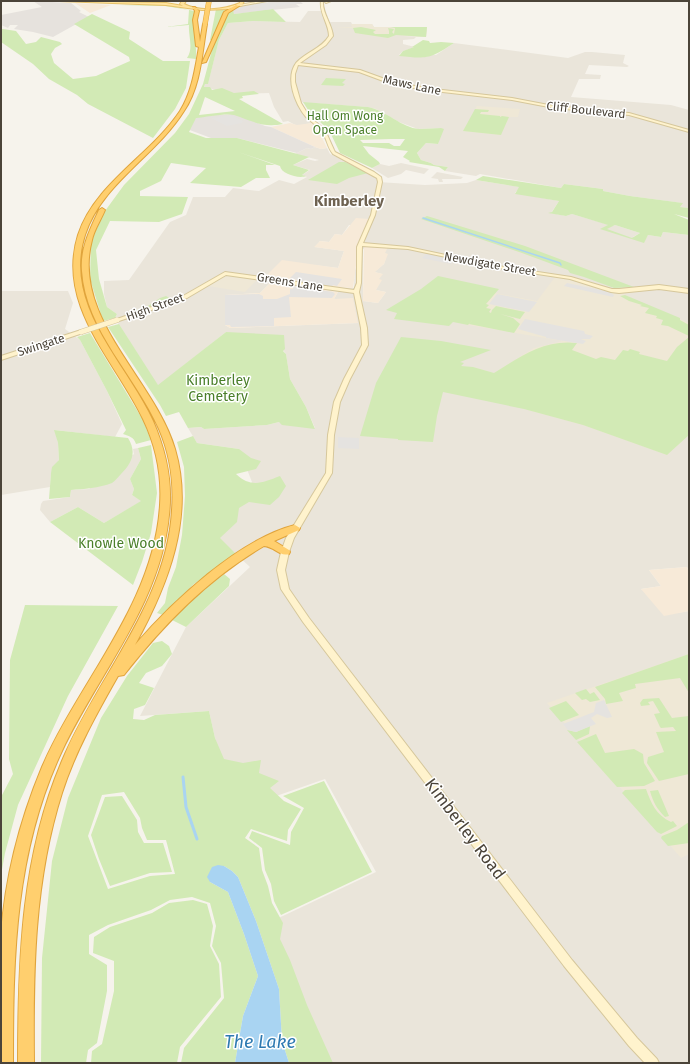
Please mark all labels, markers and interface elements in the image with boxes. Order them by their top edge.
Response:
street label: Maws Lane [382,72,442,98]
street label: Cliff Boulevard [546,99,626,121]
park label: Hall Om Wong Open Space [307,109,384,137]
district label: Kimberley [314,192,384,210]
street label: Newdigate Street [443,249,538,279]
street label: Greens Lane [256,270,324,294]
street label: High Street [124,290,186,324]
street label: Swingate [16,331,66,359]
park label: Kimberley Cemetery [186,372,250,405]
park label: Knowle Wood [78,535,164,552]
street label: Kimberley Road [420,774,510,884]
water label: The Lake [224,1031,296,1053]

